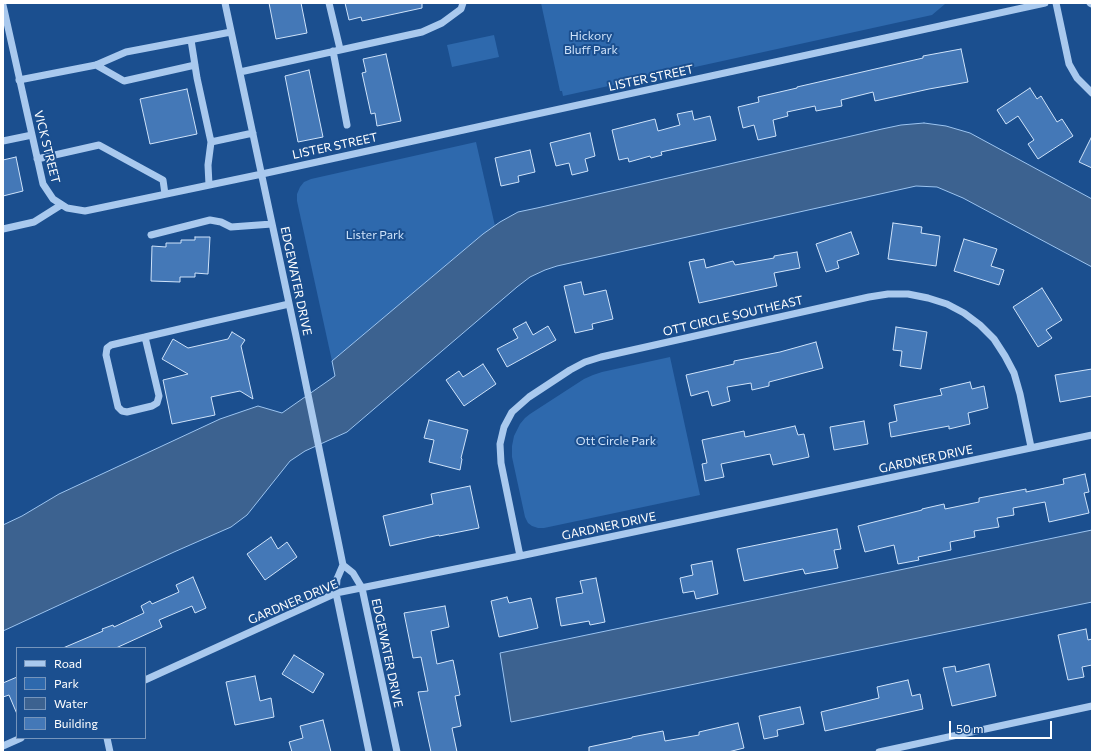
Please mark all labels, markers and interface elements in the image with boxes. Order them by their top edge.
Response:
park label: Hickory Bluff Park [564,29,618,57]
street label: LISTER STREET [607,62,695,94]
street label: VICK STREET [31,109,63,185]
street label: LISTER STREET [291,130,379,162]
street label: EDGEWATER DRIVE [277,225,315,337]
park label: Lister Park [346,228,404,242]
street label: OTT CIRCLE SOUTHEAST [662,293,804,339]
park label: Ott Circle Park [576,434,656,448]
street label: GARDNER DRIVE [878,442,974,476]
street label: GARDNER DRIVE [561,509,657,543]
street label: GARDNER DRIVE [246,577,340,627]
street label: EDGEWATER DRIVE [368,597,406,709]
legend [16,647,146,739]
text: Road [54,656,82,670]
text: Park [54,676,79,690]
text: Water [54,696,88,710]
scale bar [951,713,1054,739]
text: Building [54,716,98,730]
text: 50 m [956,721,984,735]

